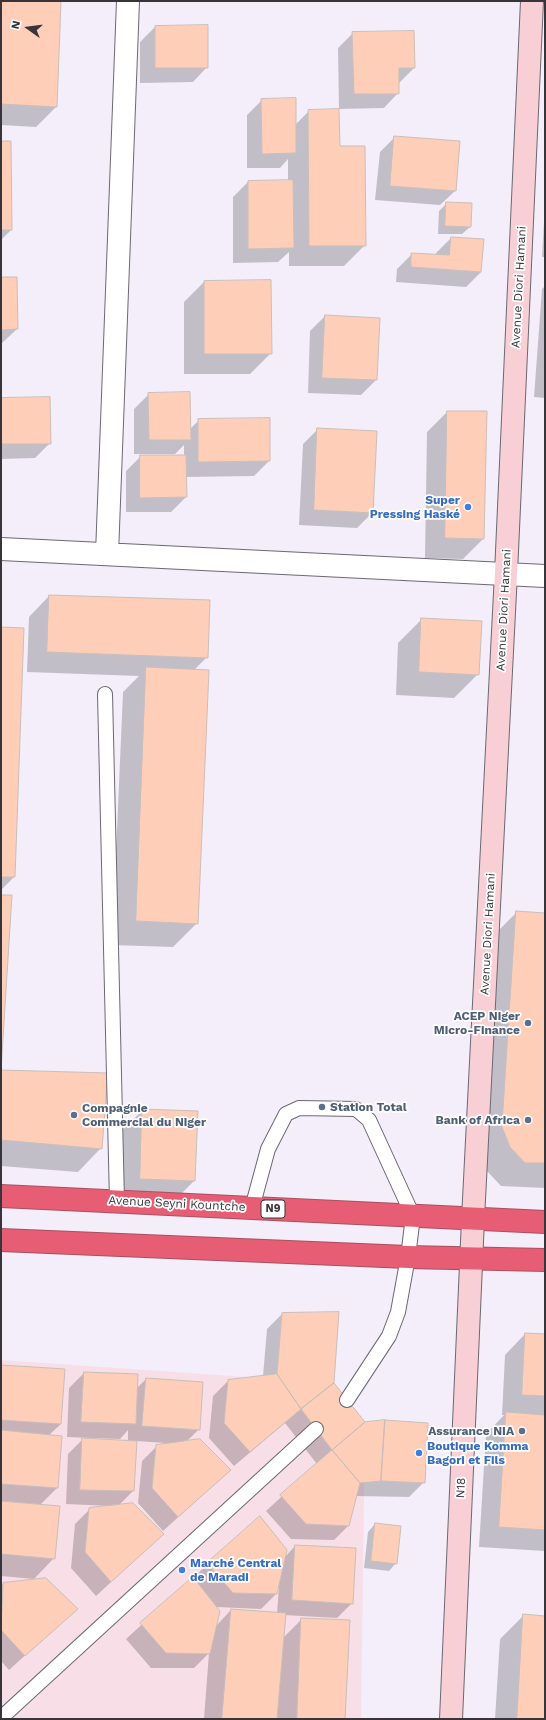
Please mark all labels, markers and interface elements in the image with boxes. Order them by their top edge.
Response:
north arrow [8,8,48,48]
text: N [9,19,23,31]
street label: Avenue Diori Hamani [509,226,529,348]
place label: Super Pressing Haské [370,493,460,521]
marker: Super Pressing Haské [463,502,473,512]
street label: Avenue Diori Hamani [494,549,514,671]
street label: Avenue Diori Hamani [478,873,498,995]
place label: ACEP Niger Micro-Finance [434,1009,520,1037]
marker: ACEP Niger Micro-Finance [523,1018,533,1028]
place label: Station Total [330,1100,407,1114]
place label: Compagnie Commercial du Niger [82,1101,206,1129]
marker: Station Total [317,1102,327,1112]
marker: Compagnie Commercial du Niger [69,1110,79,1120]
place label: Bank of Africa [436,1113,520,1127]
marker: Bank of Africa [523,1115,533,1125]
street label: Avenue Seyni Kountche [108,1193,246,1215]
road number: N9 [261,1200,285,1218]
place label: Assurance NIA [428,1424,514,1438]
marker: Assurance NIA [517,1426,527,1436]
place label: Boutique Komma Bagori et Fils [427,1439,528,1467]
marker: Boutique Komma Bagori et Fils [414,1448,424,1458]
street label: N18 [453,1477,469,1499]
place label: Marché Central de Maradi [190,1556,281,1584]
marker: Marché Central de Maradi [177,1565,187,1575]

